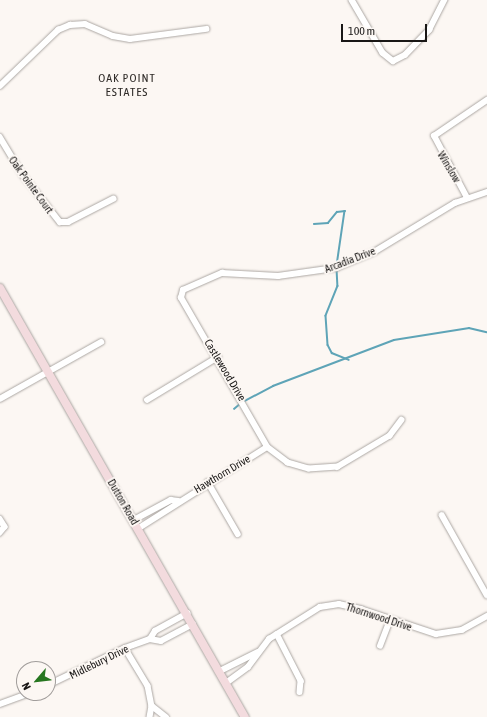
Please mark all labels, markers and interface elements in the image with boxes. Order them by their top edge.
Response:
scale bar [343,16,429,42]
text: 100 m [348,24,375,38]
district label: OAK POINT ESTATES [98,72,156,100]
street label: Winslow [435,149,463,185]
street label: Oak Pointe Court [6,154,56,216]
street label: Arcadia Drive [323,244,377,276]
street label: Castlewood Drive [201,337,249,403]
street label: Hawthorn Drive [192,452,252,496]
street label: Dutton Road [105,477,141,527]
street label: Thornwood Drive [344,600,414,634]
street label: Midlebury Drive [67,642,131,682]
north arrow [16,661,56,701]
text: N [19,680,33,692]

